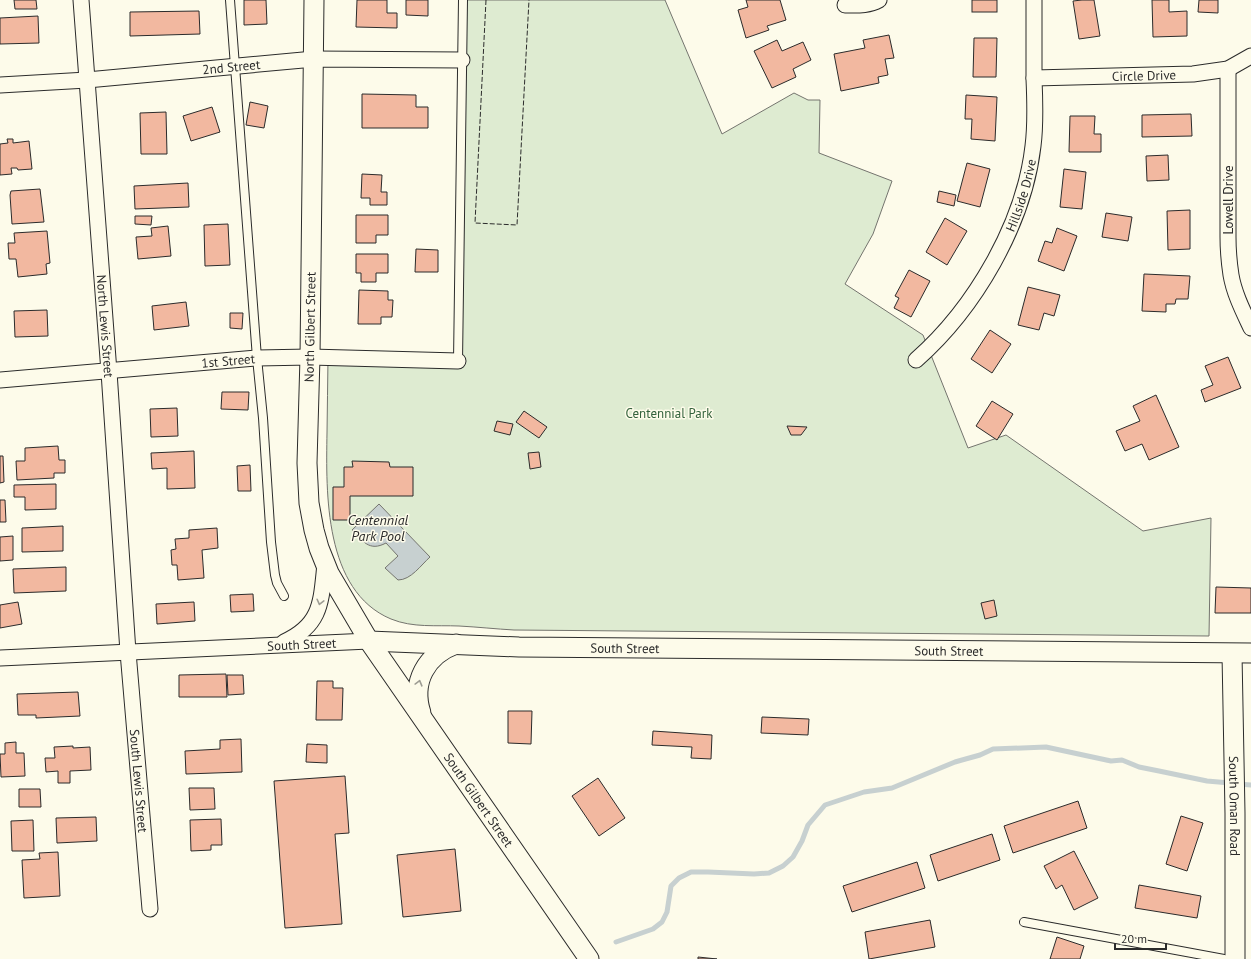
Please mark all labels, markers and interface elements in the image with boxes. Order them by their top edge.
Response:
street label: 2nd Street [202,55,261,78]
street label: Circle Drive [1112,66,1176,85]
street label: Hillside Drive [1001,158,1039,234]
street label: Lowell Drive [1220,166,1237,235]
street label: North Gilbert Street [301,271,319,382]
street label: North Lewis Street [93,274,118,379]
street label: 1st Street [201,350,256,371]
park label: Centennial Park [626,405,713,422]
water label: Centennial Park Pool [348,511,409,545]
one-way arrow [316,599,324,605]
street label: South Street [267,634,337,654]
street label: South Street [590,639,660,657]
street label: South Street [914,642,984,659]
one-way arrow [415,679,423,686]
street label: South Lewis Street [126,728,152,834]
street label: South Gilbert Street [440,749,518,851]
street label: South Oman Road [1225,756,1244,856]
scale bar [1115,925,1166,951]
text: 20 m [1121,931,1147,946]

